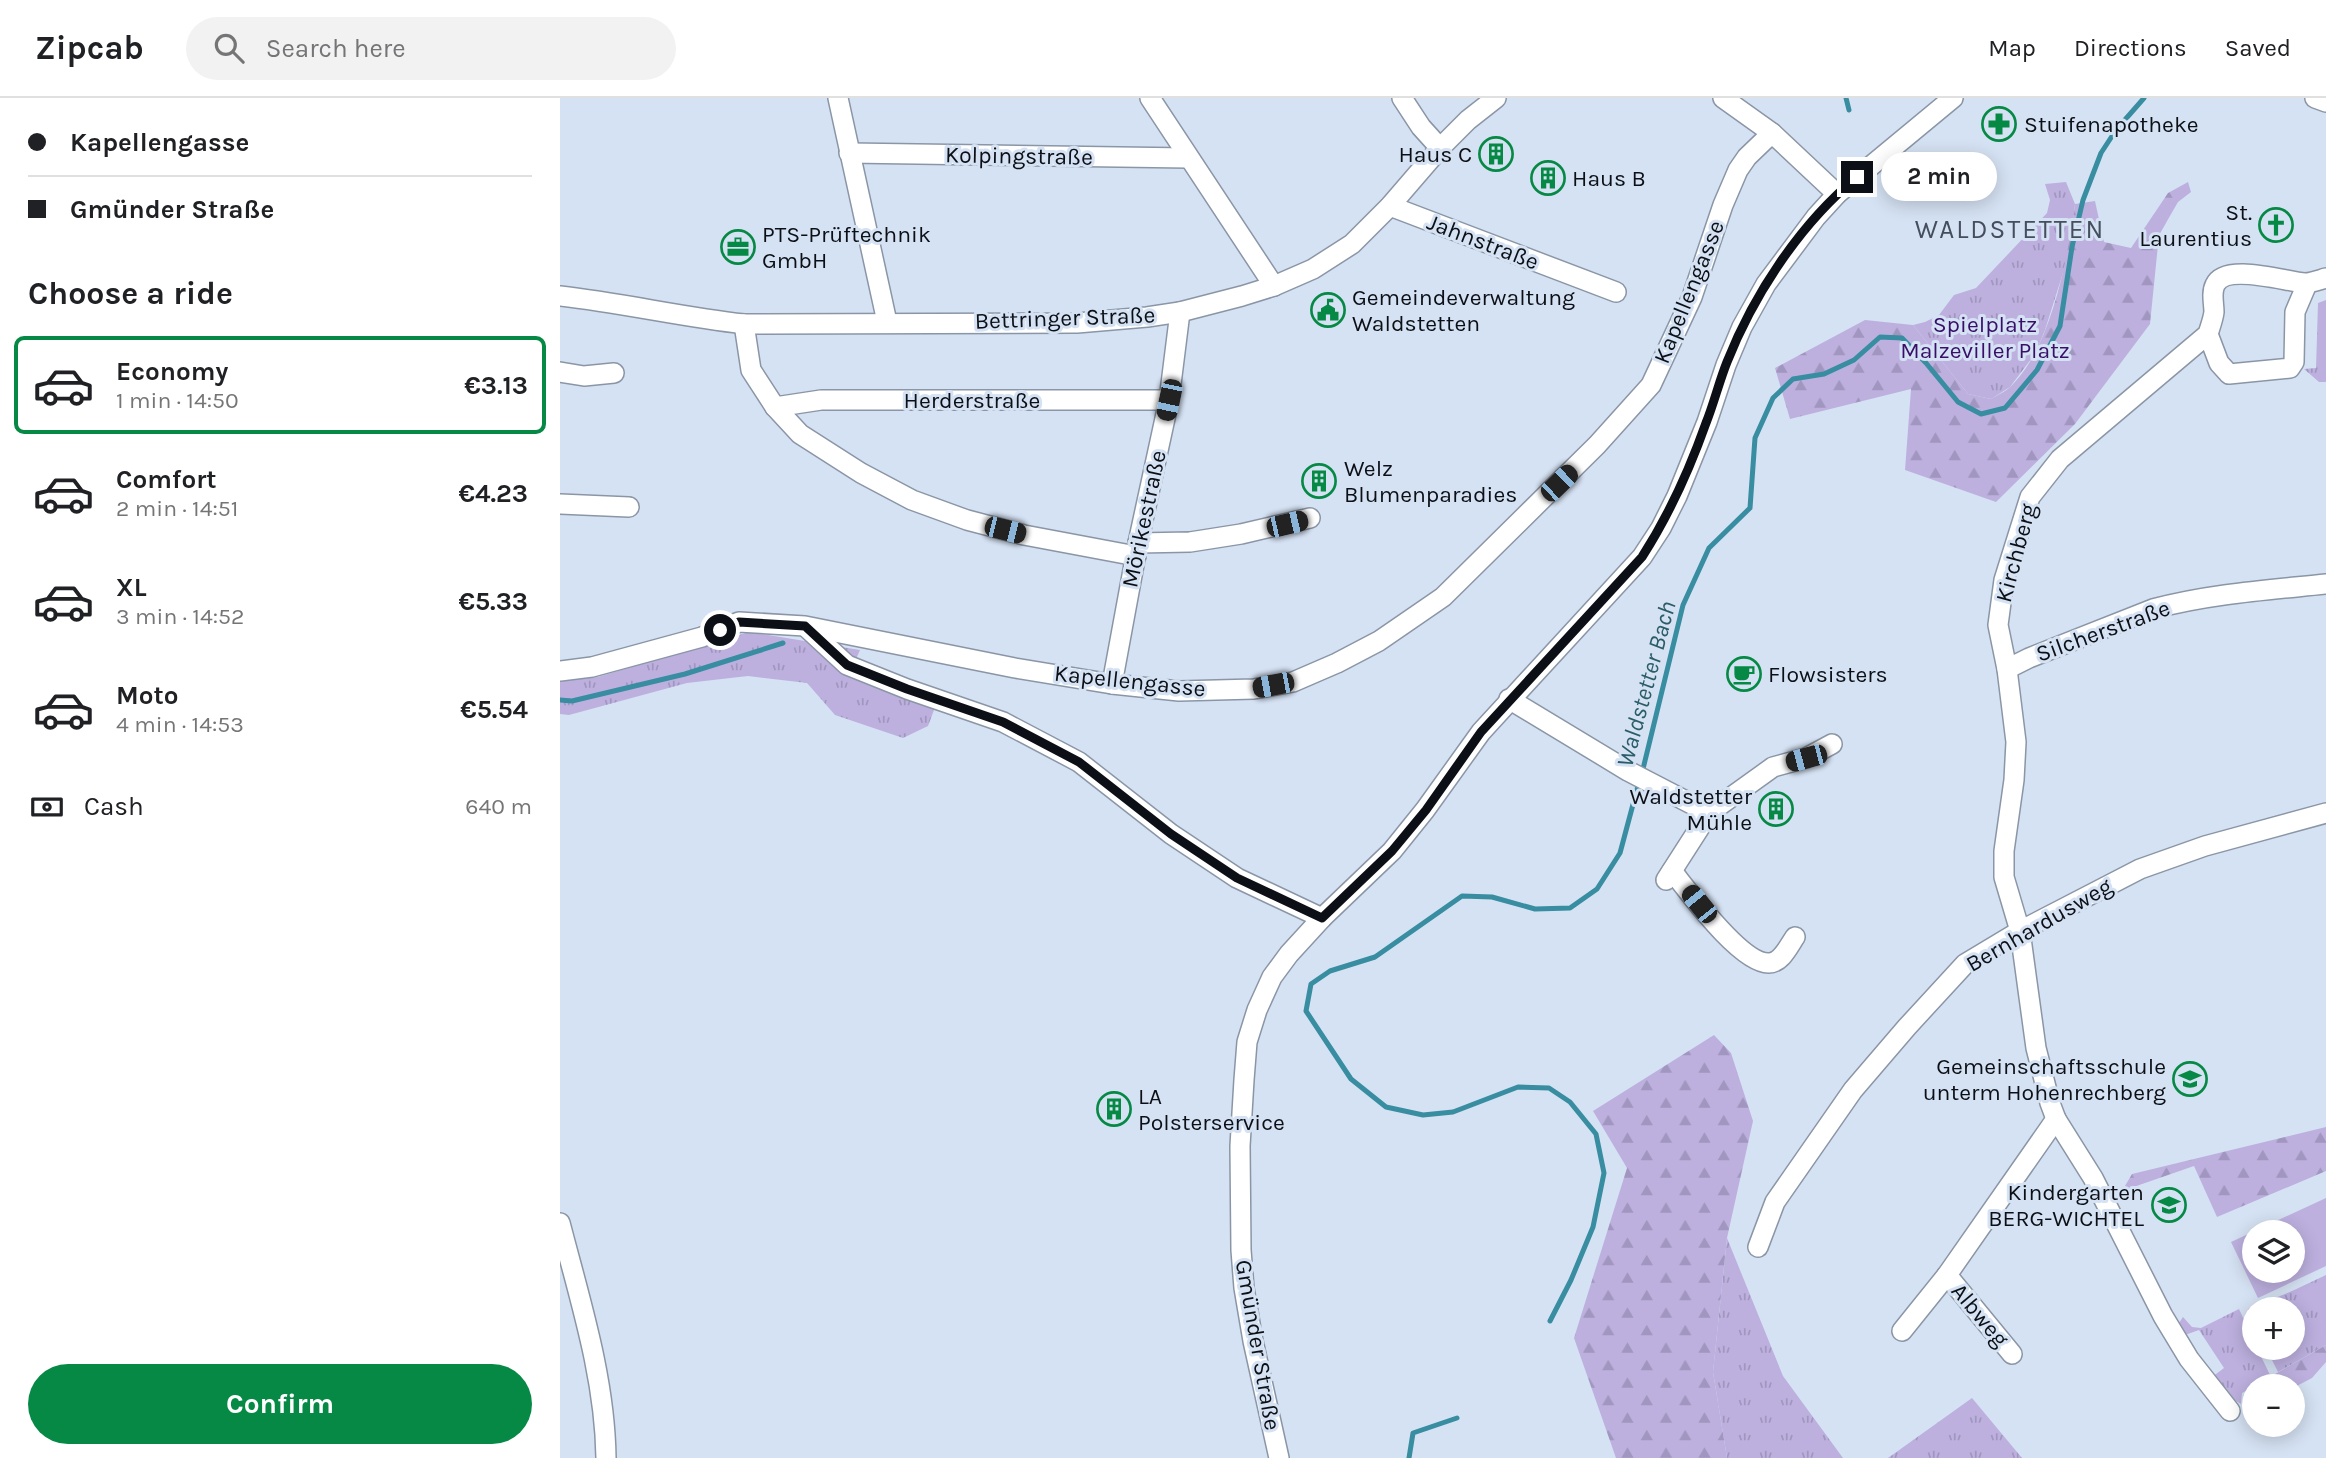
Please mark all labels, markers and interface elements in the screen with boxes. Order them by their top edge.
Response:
search box [186,17,676,80]
text: Zipcab [35,29,144,67]
icon: search [210,29,248,67]
text: Search here [266,33,406,64]
text: Map [1988,34,2036,62]
text: Directions [2074,34,2187,62]
text: Saved [2225,34,2291,62]
pharmacy icon: Stuifenapotheke [1980,105,2018,143]
place label: Stuifenapotheke [2024,111,2199,138]
text: Kapellengasse [70,127,249,158]
building icon: Haus C [1477,135,1515,173]
street label: Kolpingstraße [945,141,1093,171]
place label: Haus C [1398,141,1472,168]
callout: 2 min [1882,153,1997,202]
building icon: Haus B [1529,159,1567,197]
route end [1841,161,1873,193]
text: 2 min [1907,163,1971,190]
place label: Haus B [1572,165,1646,192]
text: Gmünder Straße [70,194,274,225]
place label: St. Laurentius [2139,199,2252,252]
church icon: St. Laurentius [2257,206,2295,244]
street label: Jahnstraße [1423,208,1543,276]
district label: WALDSTETTEN [1915,214,2105,245]
street label: Kapellengasse [1648,216,1730,368]
place label: PTS-Prüftechnik GmbH [762,221,931,274]
office icon: PTS-Prüftechnik GmbH [719,228,757,266]
text: Choose a ride [28,275,233,312]
place label: Gemeindeverwaltung Waldstetten [1352,284,1575,337]
public building icon: Gemeindeverwaltung Waldstetten [1309,291,1347,329]
street label: Bettringer Straße [974,301,1156,335]
park label: Spielplatz Malzeviller Platz [1900,311,2070,364]
icon: car [32,354,95,417]
text: Economy [116,356,228,387]
text: €3.13 [464,370,528,401]
car [1155,377,1184,423]
text: 1 min · 14:50 [116,387,239,414]
street label: Herderstraße [904,387,1040,414]
street label: Mörikestraße [1116,448,1172,590]
place label: Welz Blumenparadies [1344,455,1517,508]
car [1537,461,1582,505]
icon: car [32,462,95,525]
building icon: Welz Blumenparadies [1300,462,1338,500]
text: Comfort [116,464,217,495]
text: €4.23 [459,478,528,509]
text: 2 min · 14:51 [116,495,238,522]
street label: Kirchberg [1990,501,2042,605]
car [1265,509,1310,539]
car [983,515,1028,545]
icon: car [32,570,95,633]
text: XL [116,572,147,603]
text: €5.33 [458,586,528,617]
street label: Silcherstraße [2032,594,2174,668]
water label: Waldstetter Bach [1610,598,1682,770]
text: 3 min · 14:52 [116,603,244,630]
route start [704,614,736,646]
cafe icon: Flowsisters [1725,655,1763,693]
street label: Kapellengasse [1053,660,1207,702]
place label: Flowsisters [1768,661,1888,688]
car [1251,671,1296,699]
icon: car [32,678,95,741]
text: Moto [116,680,178,711]
text: €5.54 [460,694,528,725]
text: 4 min · 14:53 [116,711,244,738]
car [1783,742,1830,774]
place label: Waldstetter Mühle [1629,783,1753,836]
icon: cash [28,788,66,826]
building icon: Waldstetter Mühle [1757,790,1795,828]
text: Cash [84,791,144,822]
text: 640 m [465,793,532,820]
street label: Bernhardusweg [1961,872,2117,978]
car [1678,881,1721,927]
place label: Gemeinschaftsschule unterm Hohenrechberg [1923,1053,2166,1106]
school or university icon: Gemeinschaftsschule unterm Hohenrechberg [2171,1060,2209,1098]
place label: LA Polsterservice [1138,1083,1285,1136]
building icon: LA Polsterservice [1095,1090,1133,1128]
place label: Kindergarten BERG-WICHTEL [1988,1179,2144,1232]
school or university icon: Kindergarten BERG-WICHTEL [2150,1186,2188,1224]
map controls [2242,1220,2305,1437]
button: layers [2242,1220,2305,1283]
street label: Gmünder Straße [1230,1258,1286,1432]
street label: Albweg [1946,1278,2014,1352]
button: + [2242,1297,2305,1360]
button: Confirm [28,1364,532,1444]
button: − [2242,1374,2305,1437]

